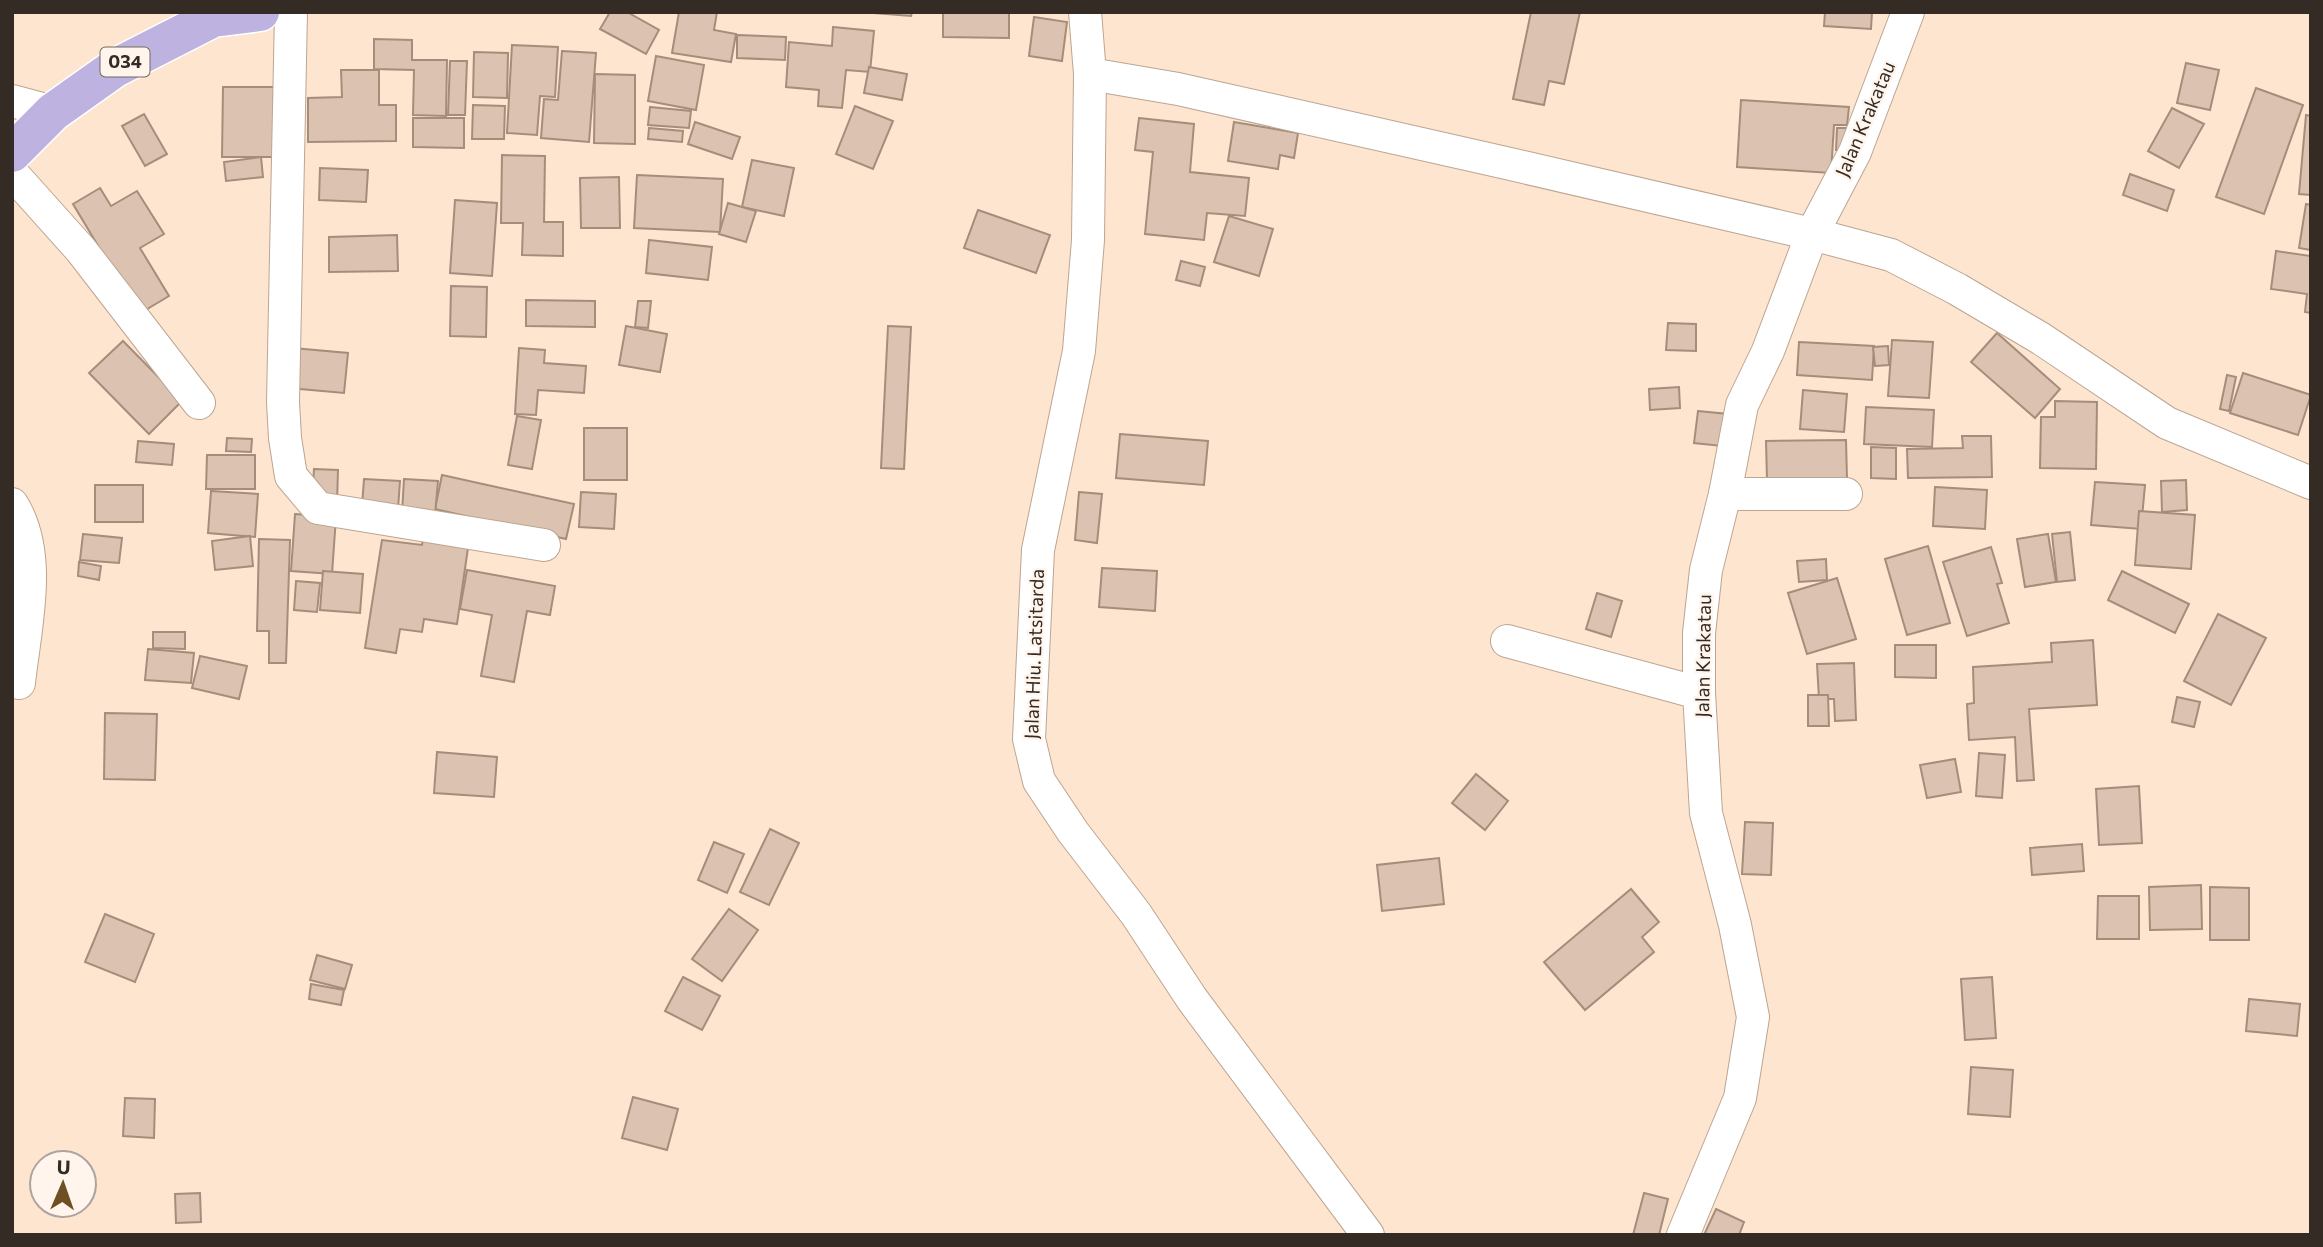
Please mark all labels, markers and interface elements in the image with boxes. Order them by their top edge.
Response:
road number: 034 [100,48,150,76]
street label: Jalan Krakatau [1830,58,1899,180]
street label: Jalan Hiu. Latsitarda [1019,568,1048,740]
street label: Jalan Krakatau [1690,594,1715,718]
north arrow [28,1149,98,1219]
text: U [56,1155,71,1178]

